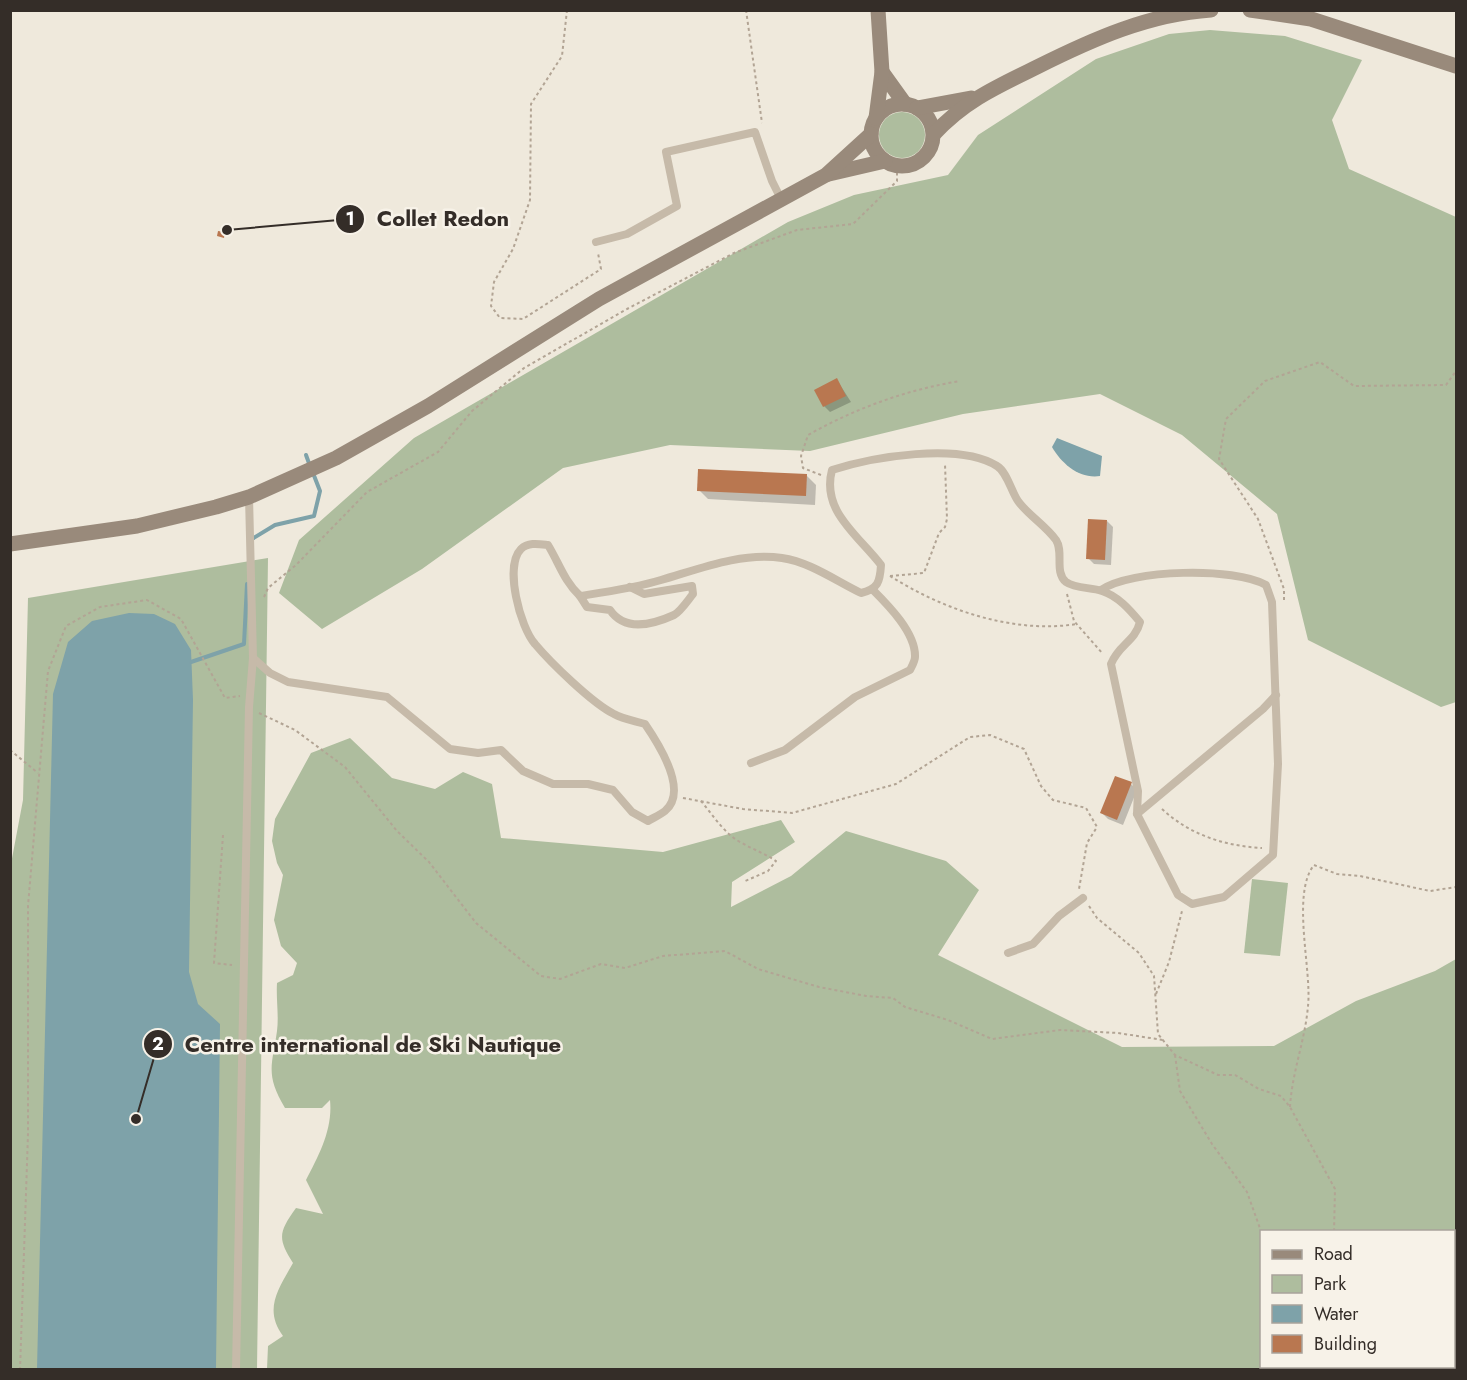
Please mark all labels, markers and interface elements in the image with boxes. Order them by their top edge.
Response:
callout: Collet Redon [335,199,521,239]
text: Collet Redon [377,202,509,234]
text: 1 [345,206,355,232]
callout: Centre international de Ski Nautique [143,1024,573,1064]
text: Centre international de Ski Nautique [185,1028,561,1060]
text: 2 [152,1031,164,1057]
legend [1260,1230,1455,1368]
text: Road [1314,1241,1353,1267]
text: Park [1314,1271,1346,1297]
text: Water [1314,1301,1359,1327]
text: Building [1314,1331,1377,1357]

